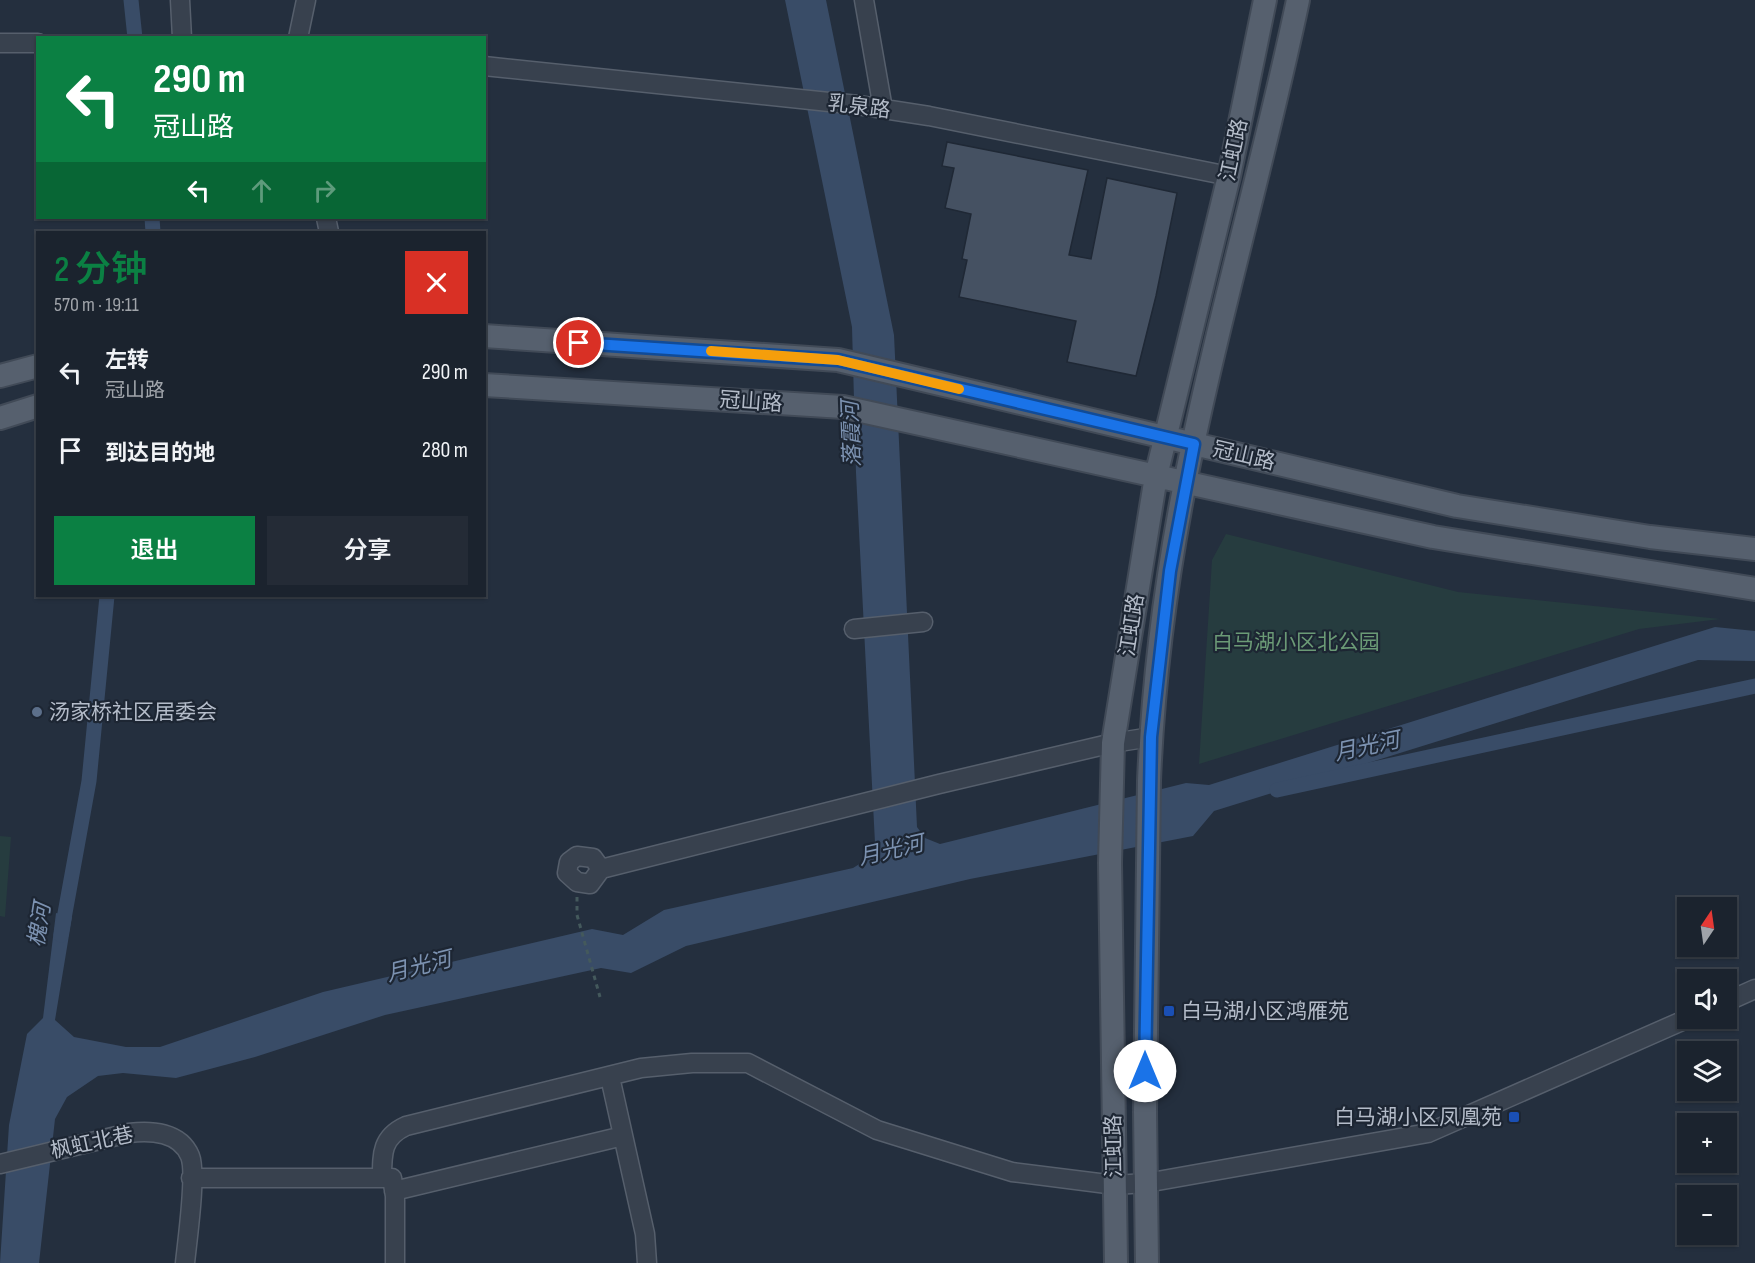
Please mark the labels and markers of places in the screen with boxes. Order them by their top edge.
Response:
pin [553,317,604,368]
place label: 汤家桥社区居委会 [49,700,217,725]
marker: 汤家桥社区居委会 [30,705,44,719]
place label: 白马湖小区鸿雁苑 [1181,999,1349,1024]
marker: 白马湖小区鸿雁苑 [1162,1004,1176,1018]
place label: 白马湖小区凤凰苑 [1334,1105,1502,1130]
marker: 白马湖小区凤凰苑 [1507,1110,1521,1124]

